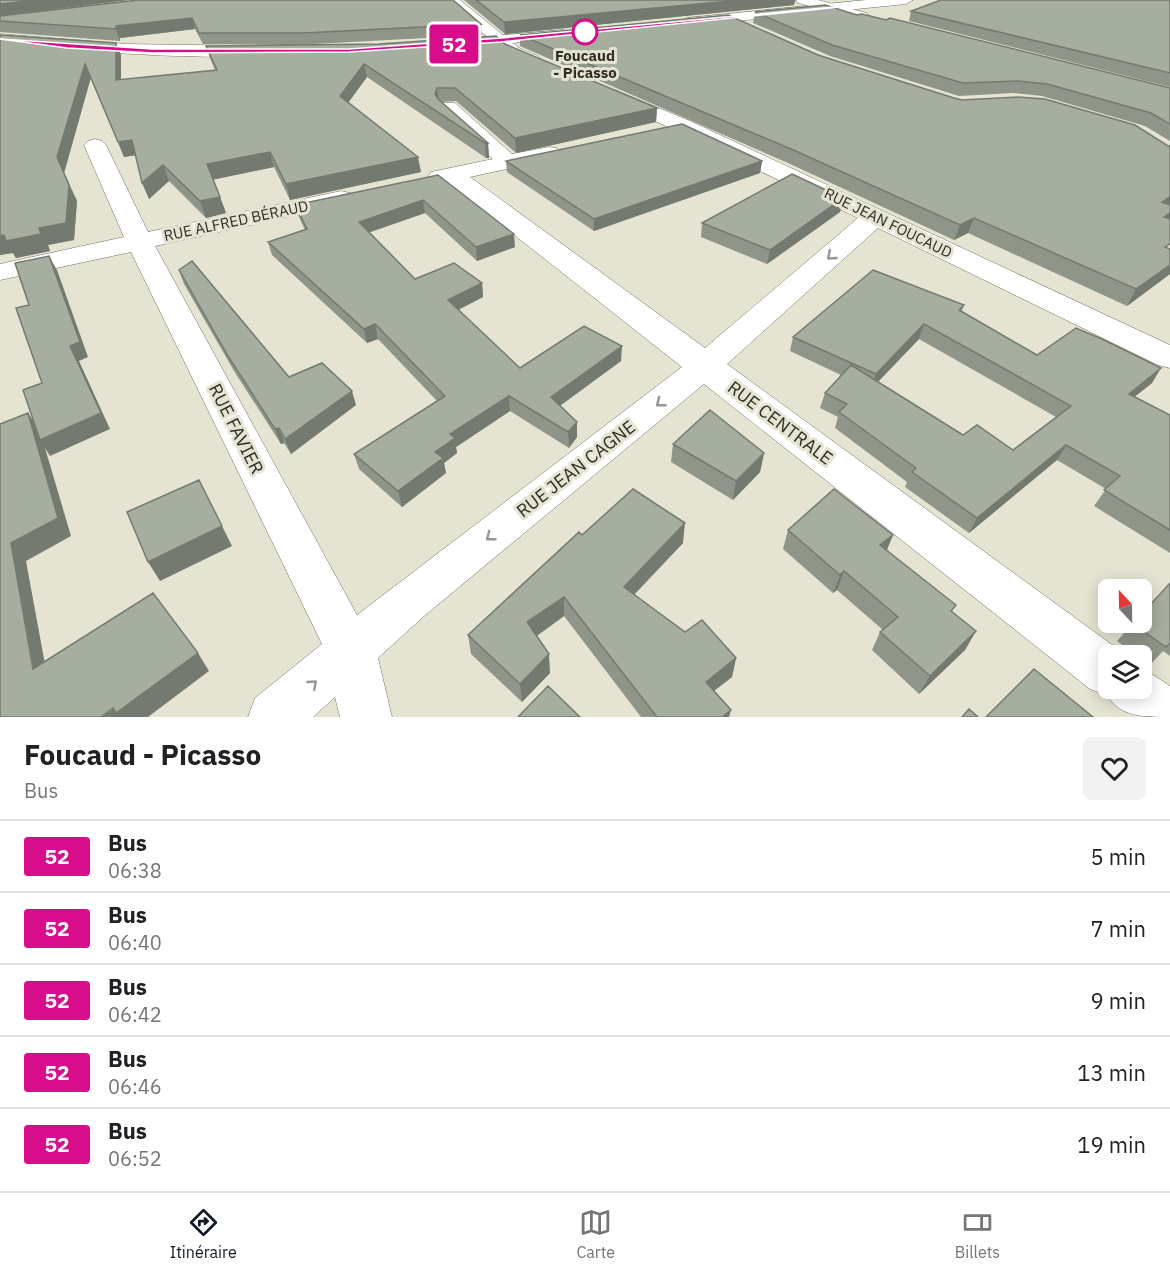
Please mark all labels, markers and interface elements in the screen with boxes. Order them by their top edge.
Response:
marker: Foucaud - Picasso [572,19,598,45]
line badge: 52 [427,24,481,63]
text: 52 [441,30,467,58]
place label: Foucaud - Picasso [553,46,617,82]
street label: RUE JEAN FOUCAUD [821,183,955,262]
street label: RUE ALFRED BÉRAUD [162,196,310,245]
one-way arrow [827,249,838,260]
street label: RUE CENTRALE [723,376,837,470]
street label: RUE FAVIER [204,380,269,478]
one-way arrow [655,395,666,406]
street label: RUE JEAN CAGNE [512,415,640,522]
one-way arrow [486,529,497,540]
north arrow [1098,579,1152,633]
map controls [1098,579,1152,699]
button: layers [1098,645,1152,699]
one-way arrow [306,680,317,691]
text: Foucaud - Picasso [24,736,261,773]
button: heart [1083,737,1146,800]
text: Bus [24,777,58,804]
text: Bus [108,828,147,857]
text: 52 [44,842,70,870]
text: 5 min [1090,842,1146,871]
text: 06:38 [108,857,162,884]
text: Bus [108,900,147,929]
text: 52 [44,914,70,942]
text: 7 min [1090,914,1146,943]
text: 06:40 [108,929,162,956]
text: Bus [108,972,147,1001]
text: 52 [44,986,70,1014]
text: 9 min [1090,986,1146,1015]
text: 06:42 [108,1001,162,1028]
text: Bus [108,1044,147,1073]
text: 52 [44,1058,70,1086]
text: 13 min [1077,1058,1146,1087]
text: 06:46 [108,1073,162,1100]
text: Bus [108,1116,147,1145]
text: 52 [44,1130,70,1158]
text: 19 min [1077,1130,1146,1159]
text: 06:52 [108,1145,162,1172]
tab: Itinéraire [170,1206,237,1262]
tab: Carte [576,1206,615,1262]
tab: Billets [955,1206,1000,1262]

